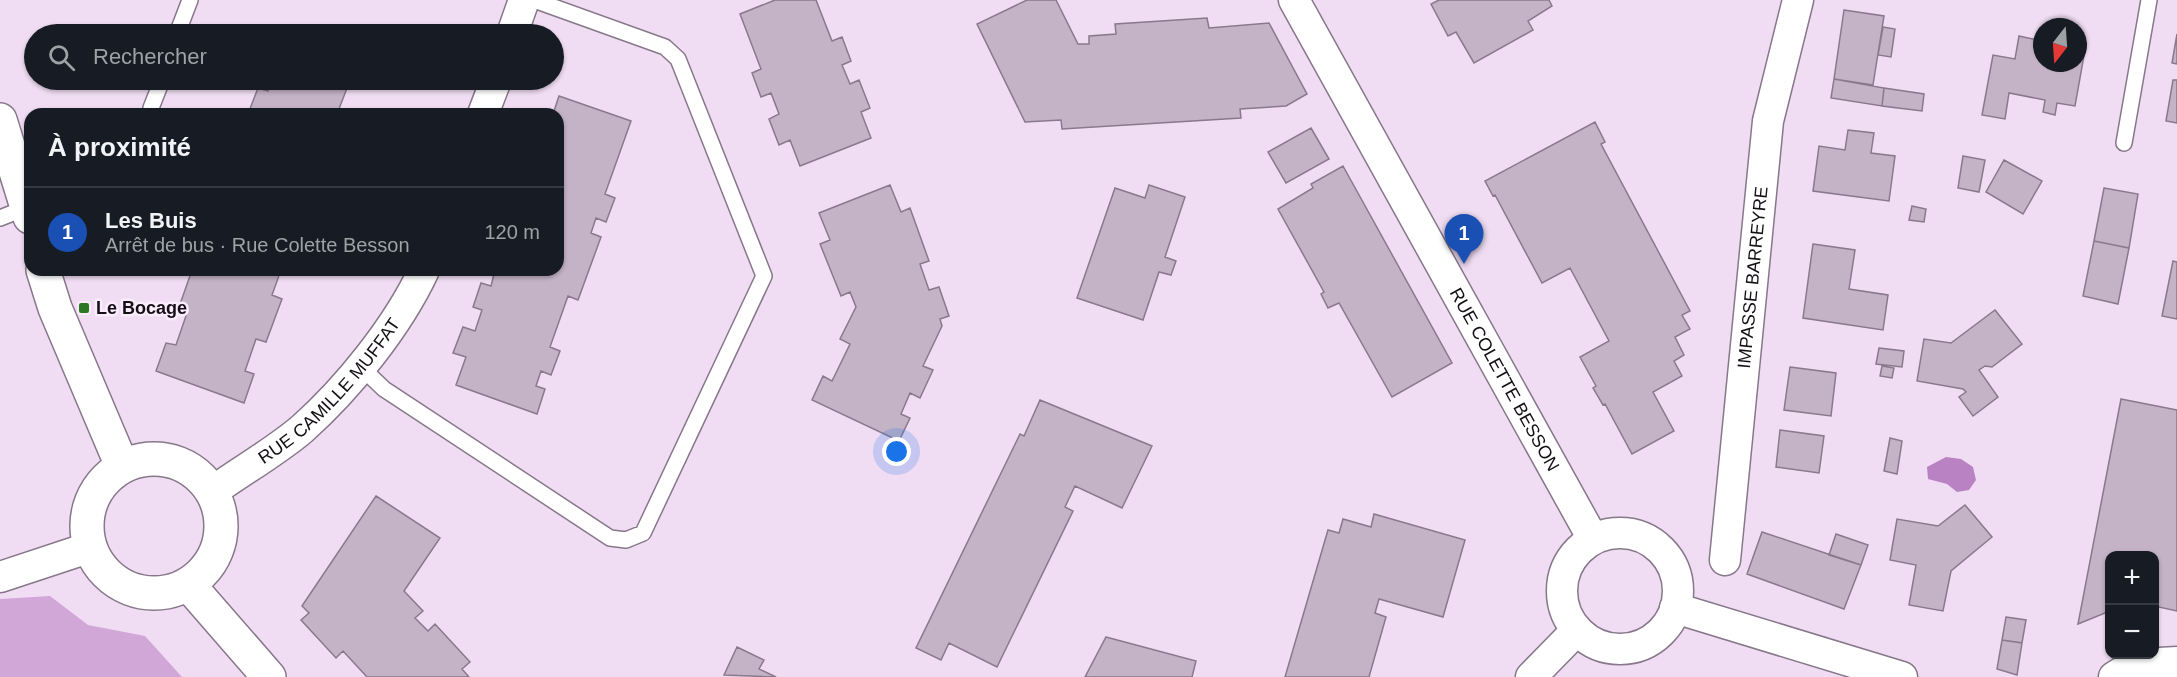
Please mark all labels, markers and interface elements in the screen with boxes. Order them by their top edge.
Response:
north arrow [2033,18,2087,72]
search box [24,24,564,90]
icon: search [45,41,78,74]
text: Rechercher [93,44,207,69]
text: À proximité [48,132,191,162]
street label: IMPASSE BARREYRE [1734,185,1772,369]
text: Les Buis [105,208,197,233]
pin: 1 [1444,214,1484,264]
text: 1 [62,221,73,243]
text: 120 m [484,221,540,243]
text: Arrêt de bus · Rue Colette Besson [105,234,410,256]
street label: RUE COLETTE BESSON [1446,285,1563,475]
place label: Le Bocage [96,298,187,318]
marker: Le Bocage [77,301,91,315]
street label: RUE CAMILLE MUFFAT [255,314,404,468]
your location [882,437,911,466]
map controls [2105,551,2159,659]
button: + [2105,551,2159,605]
button: − [2105,605,2159,659]

